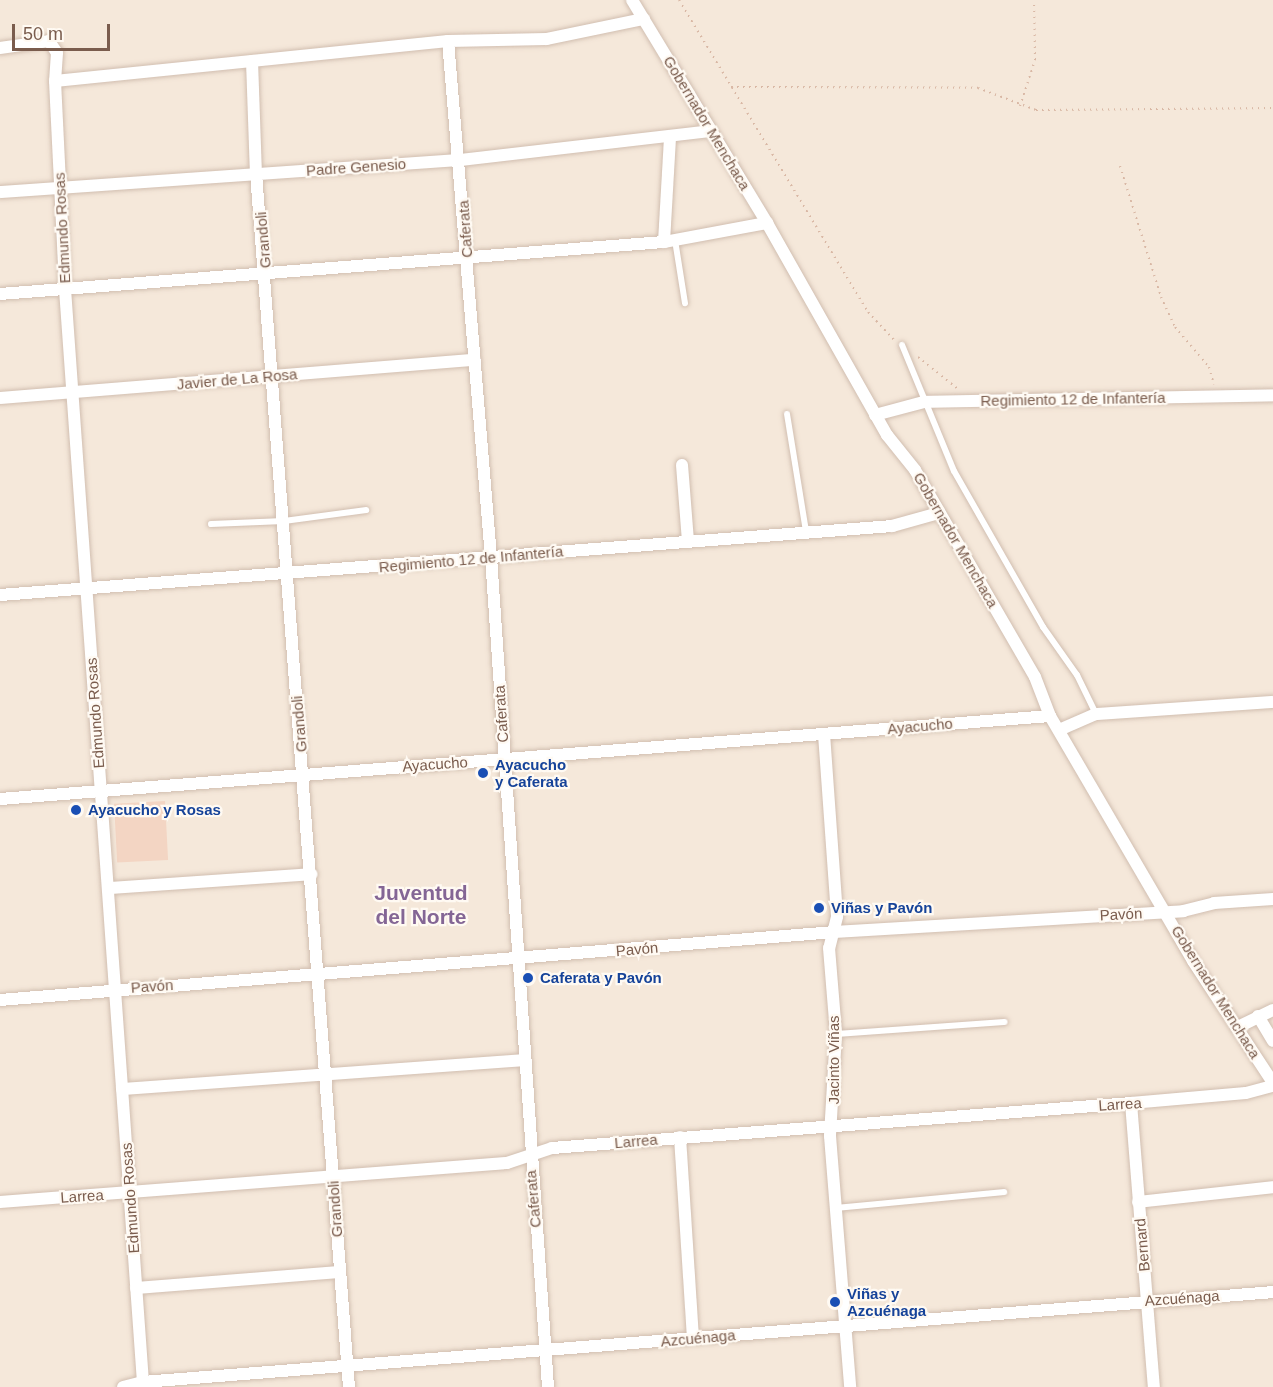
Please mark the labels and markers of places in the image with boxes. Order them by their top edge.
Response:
place label: Ayacucho y Caferata [495,755,568,790]
marker: Ayacucho y Caferata [476,766,490,780]
place label: Ayacucho y Rosas [88,801,221,819]
marker: Ayacucho y Rosas [69,803,83,817]
place label: Viñas y Pavón [831,899,932,917]
marker: Viñas y Pavón [812,901,826,915]
place label: Caferata y Pavón [540,969,662,987]
marker: Caferata y Pavón [521,971,535,985]
place label: Viñas y Azcuénaga [847,1284,926,1319]
marker: Viñas y Azcuénaga [828,1295,842,1309]

